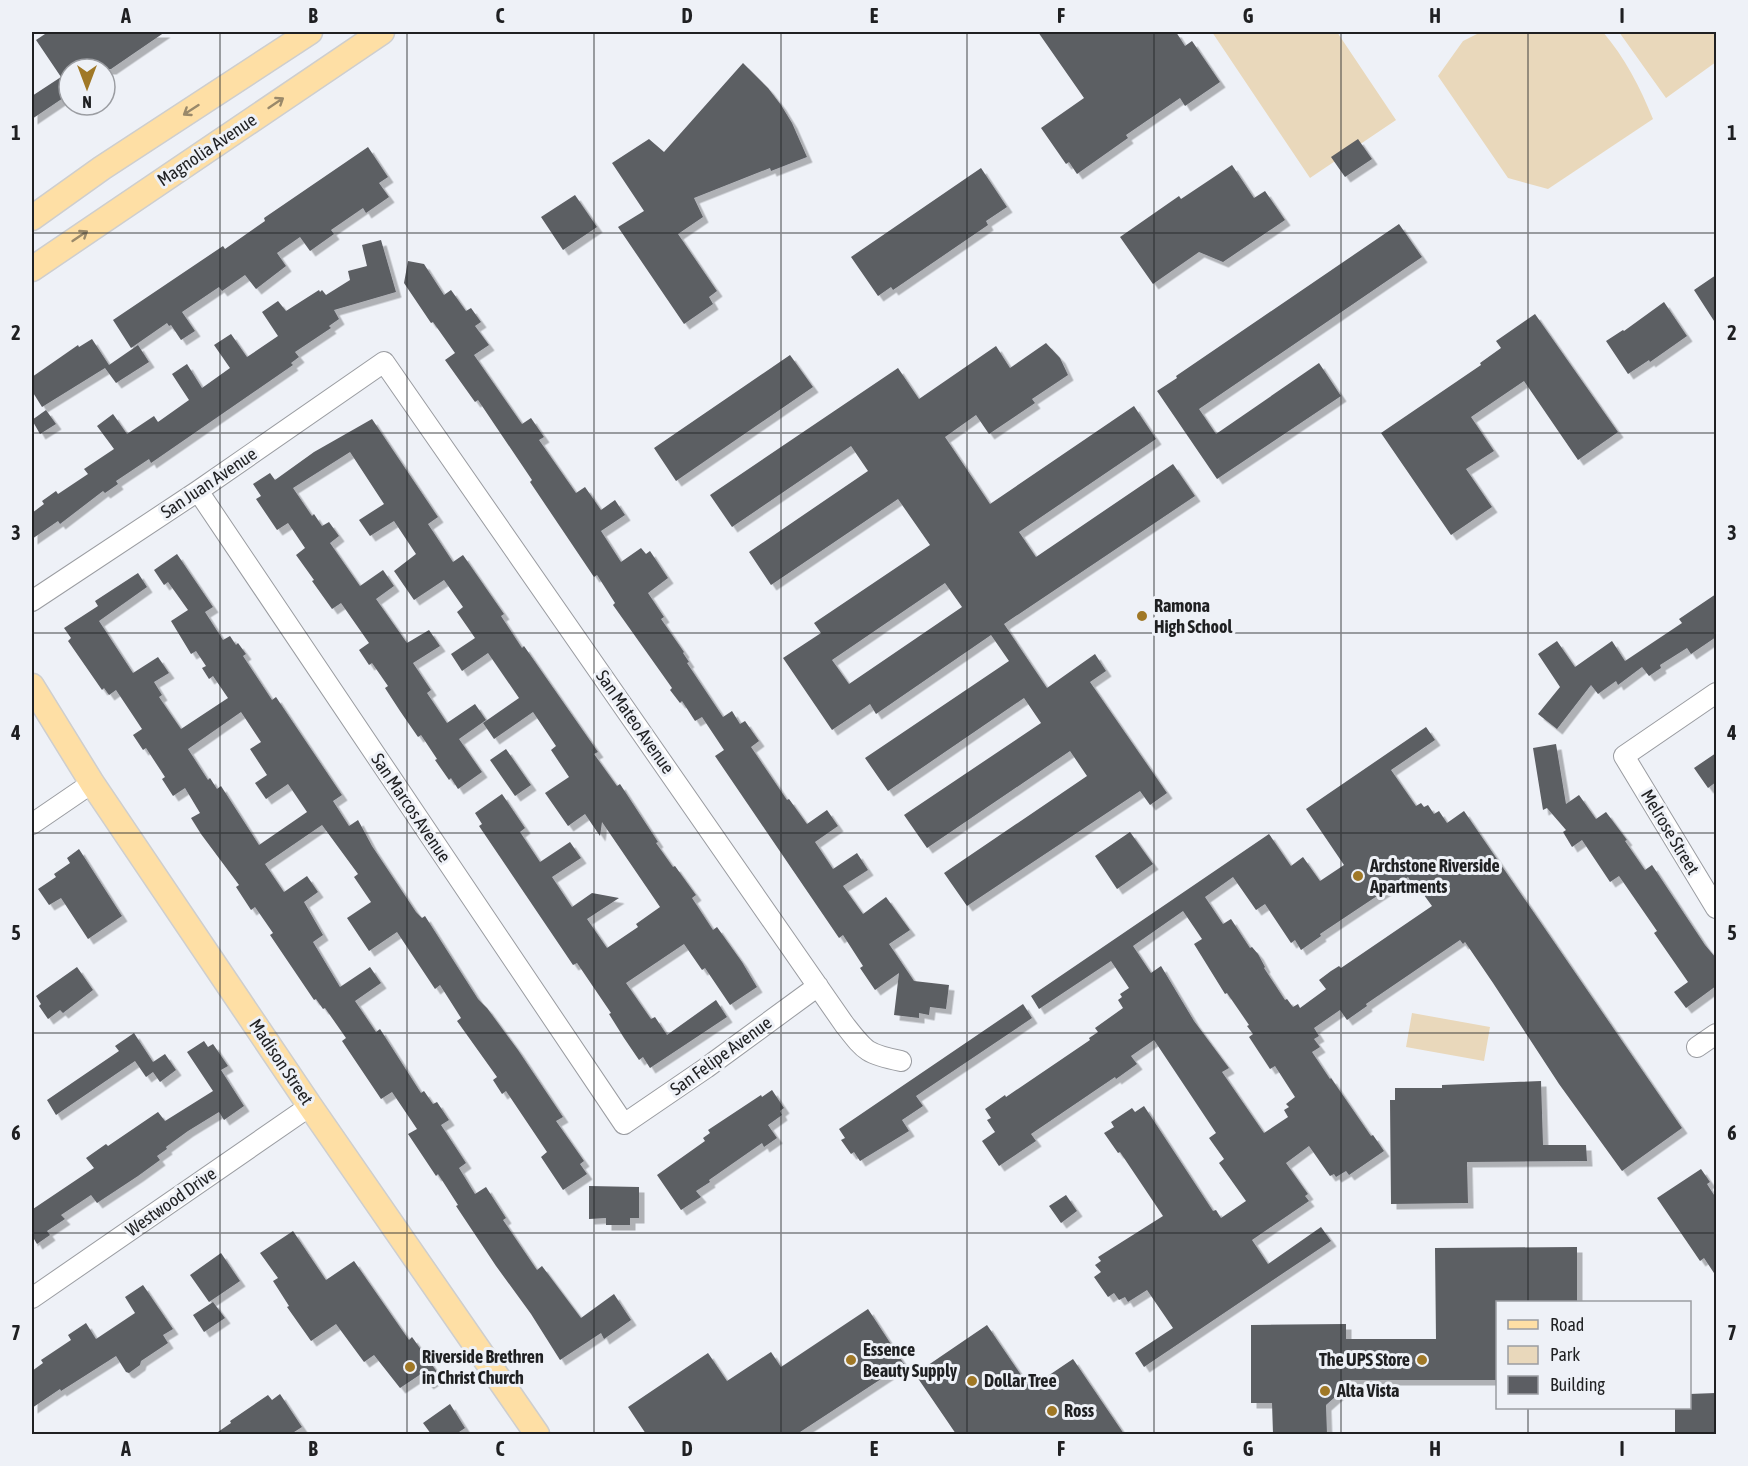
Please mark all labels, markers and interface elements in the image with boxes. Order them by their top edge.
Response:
text: A [120,4,131,27]
text: B [308,4,318,27]
text: C [496,4,505,27]
text: D [681,4,693,27]
text: E [870,4,879,27]
text: F [1057,4,1065,27]
text: G [1243,4,1254,27]
text: H [1429,4,1441,27]
text: I [1619,4,1625,27]
north arrow [57,57,117,117]
text: N [82,93,92,111]
one-way arrow [268,97,284,109]
one-way arrow [183,104,200,116]
street label: Magnolia Avenue [153,109,260,190]
text: 1 [11,121,21,144]
text: 1 [1727,121,1737,144]
one-way arrow [71,230,88,242]
text: 2 [11,321,21,344]
text: 2 [1727,321,1737,344]
street label: San Juan Avenue [157,443,261,522]
text: 3 [11,521,21,544]
text: 3 [1727,521,1737,544]
place label: Ramona High School [1154,595,1232,637]
marker: Ramona High School [1135,609,1149,623]
street label: San Mateo Avenue [592,666,679,777]
text: 4 [10,721,21,744]
text: 4 [1726,721,1737,744]
street label: San Marcos Avenue [367,749,456,866]
street label: Melrose Street [1637,786,1704,878]
place label: Archstone Riverside Apartments [1369,855,1500,897]
marker: Archstone Riverside Apartments [1351,869,1365,883]
text: 5 [11,921,21,944]
text: 5 [1727,921,1737,944]
street label: San Felipe Avenue [666,1012,775,1099]
street label: Madison Street [245,1015,318,1108]
text: 6 [11,1121,21,1144]
text: 6 [1727,1121,1737,1144]
street label: Westwood Drive [121,1163,220,1240]
legend [1496,1301,1691,1409]
text: Road [1550,1314,1584,1335]
text: 7 [11,1321,21,1344]
text: 7 [1727,1321,1737,1344]
place label: Essence Beauty Supply [863,1339,958,1381]
text: Park [1550,1344,1580,1365]
place label: Riverside Brethren in Christ Church [422,1346,544,1388]
place label: The UPS Store [1319,1349,1410,1370]
marker: Essence Beauty Supply [844,1353,858,1367]
marker: The UPS Store [1415,1353,1429,1367]
marker: Riverside Brethren in Christ Church [403,1360,417,1374]
place label: Dollar Tree [984,1370,1057,1391]
marker: Dollar Tree [965,1374,979,1388]
text: Building [1550,1374,1605,1395]
place label: Alta Vista [1336,1380,1399,1401]
marker: Alta Vista [1318,1384,1332,1398]
place label: Ross [1064,1400,1095,1421]
marker: Ross [1045,1404,1059,1418]
text: A [120,1437,131,1460]
text: B [308,1437,318,1460]
text: C [496,1437,505,1460]
text: D [681,1437,693,1460]
text: E [870,1437,879,1460]
text: F [1057,1437,1065,1460]
text: G [1243,1437,1254,1460]
text: H [1429,1437,1441,1460]
text: I [1619,1437,1625,1460]

